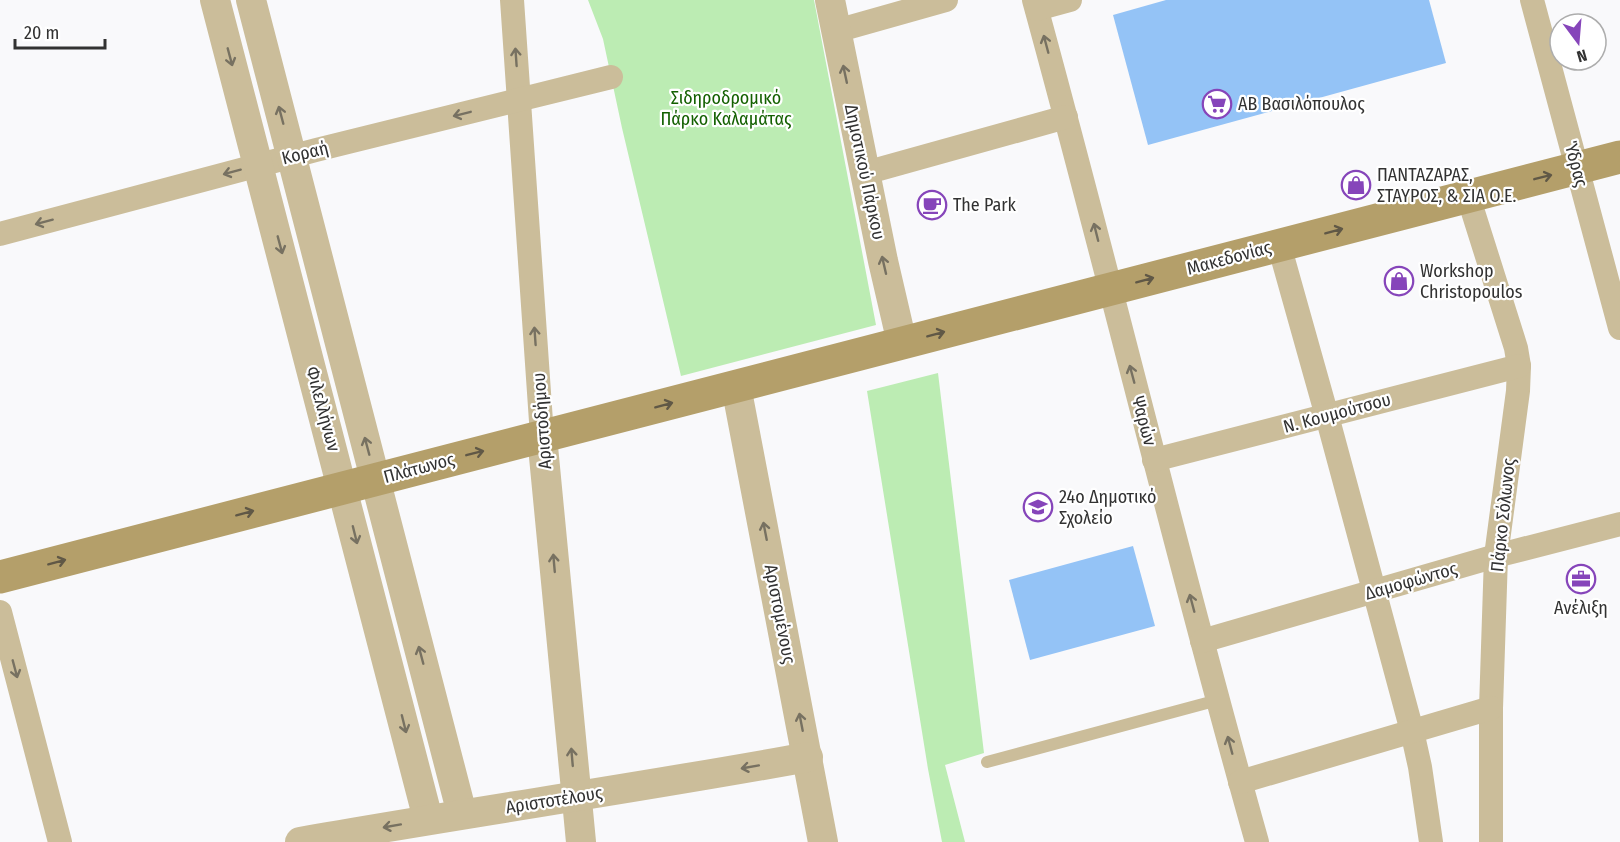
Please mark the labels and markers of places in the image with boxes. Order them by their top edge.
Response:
supermarket icon: ΑΒ Βασιλόπουλος [1201,88,1233,120]
place label: ΑΒ Βασιλόπουλος [1238,93,1365,115]
place label: ΠΑΝΤΑΖΑΡΑΣ, ΣΤΑΥΡΟΣ, & ΣΙΑ Ο.Ε. [1377,164,1516,207]
shop icon: ΠΑΝΤΑΖΑΡΑΣ, ΣΤΑΥΡΟΣ, & ΣΙΑ Ο.Ε. [1340,169,1372,201]
cafe icon: The Park [916,189,948,221]
place label: The Park [953,194,1017,216]
place label: Workshop Christopoulos [1420,260,1523,303]
shop icon: Workshop Christopoulos [1383,265,1415,297]
place label: 24ο Δημοτικό Σχολείο [1059,486,1156,529]
school or university icon: 24ο Δημοτικό Σχολείο [1022,491,1054,523]
office icon: Ανέλιξη [1565,563,1597,595]
place label: Ανέλιξη [1554,597,1608,619]

